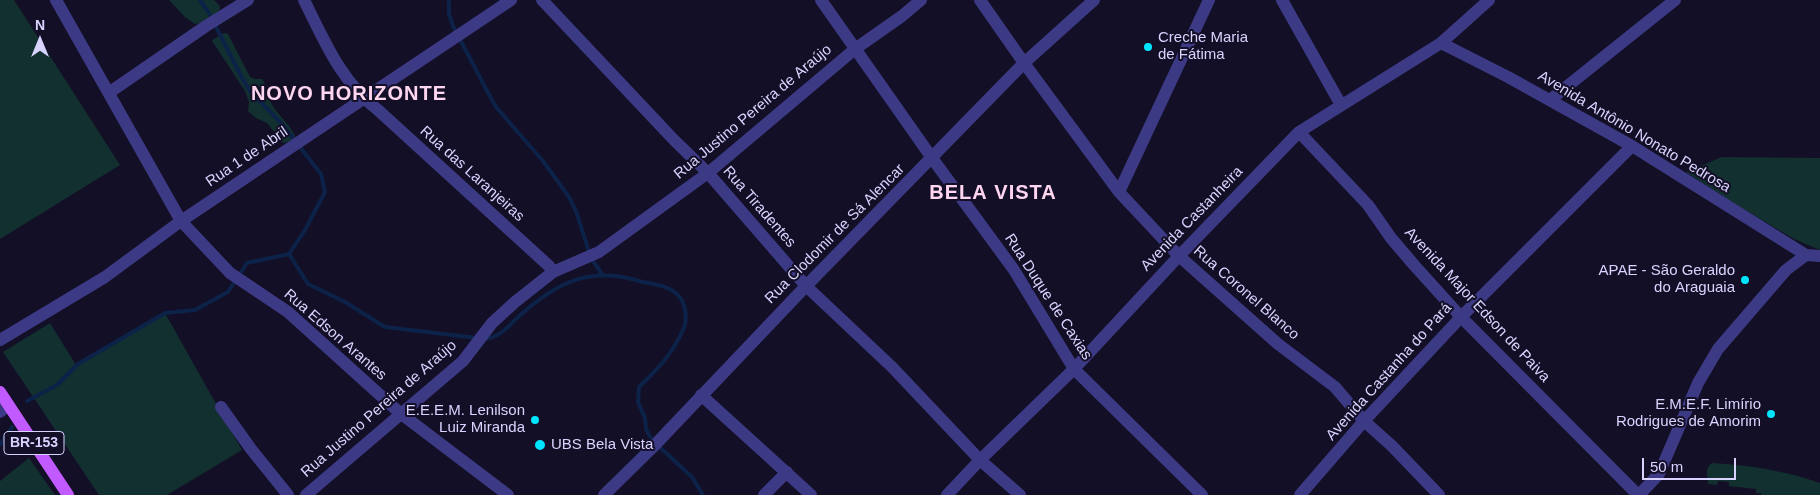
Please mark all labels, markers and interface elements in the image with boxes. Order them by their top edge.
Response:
north arrow [15,15,65,65]
text: N [35,17,45,33]
place label: Creche Maria de Fátima [1158,29,1248,64]
street label: Rua Justino Pereira de Araújo [671,41,835,183]
marker: Creche Maria de Fátima [1142,41,1154,53]
street label: Avenida Antônio Nonato Pedrosa [1534,67,1734,197]
district label: NOVO HORIZONTE [249,82,449,106]
street label: Rua das Laranjeiras [416,122,528,226]
street label: Rua 1 de Abril [203,123,291,191]
street label: Rua Clodomir de Sá Alencar [761,160,909,308]
street label: Rua Tiradentes [719,163,799,251]
street label: Avenida Castanheira [1137,163,1247,275]
district label: BELA VISTA [928,181,1058,205]
street label: Avenida Major Edson de Paiva [1401,224,1553,386]
street label: Rua Duque de Caxias [1000,231,1096,363]
street label: Rua Coronel Blanco [1189,242,1303,344]
place label: APAE - São Geraldo do Araguaia [1599,262,1735,297]
marker: APAE - São Geraldo do Araguaia [1739,274,1751,286]
street label: Rua Edson Arantes [280,286,390,384]
street label: Avenida Castanha do Pará [1322,299,1456,445]
street label: Rua Justino Pereira de Araújo [298,337,460,481]
place label: E.M.E.F. Limírio Rodrigues de Amorim [1616,396,1761,431]
place label: E.E.E.M. Lenilson Luiz Miranda [406,402,525,437]
marker: E.M.E.F. Limírio Rodrigues de Amorim [1765,408,1777,420]
marker: E.E.E.M. Lenilson Luiz Miranda [529,414,541,426]
road number: BR-153 [4,432,64,454]
place label: UBS Bela Vista [551,436,653,454]
marker: UBS Bela Vista [533,438,547,452]
scale bar [1645,448,1739,480]
text: 50 m [1650,458,1683,475]

